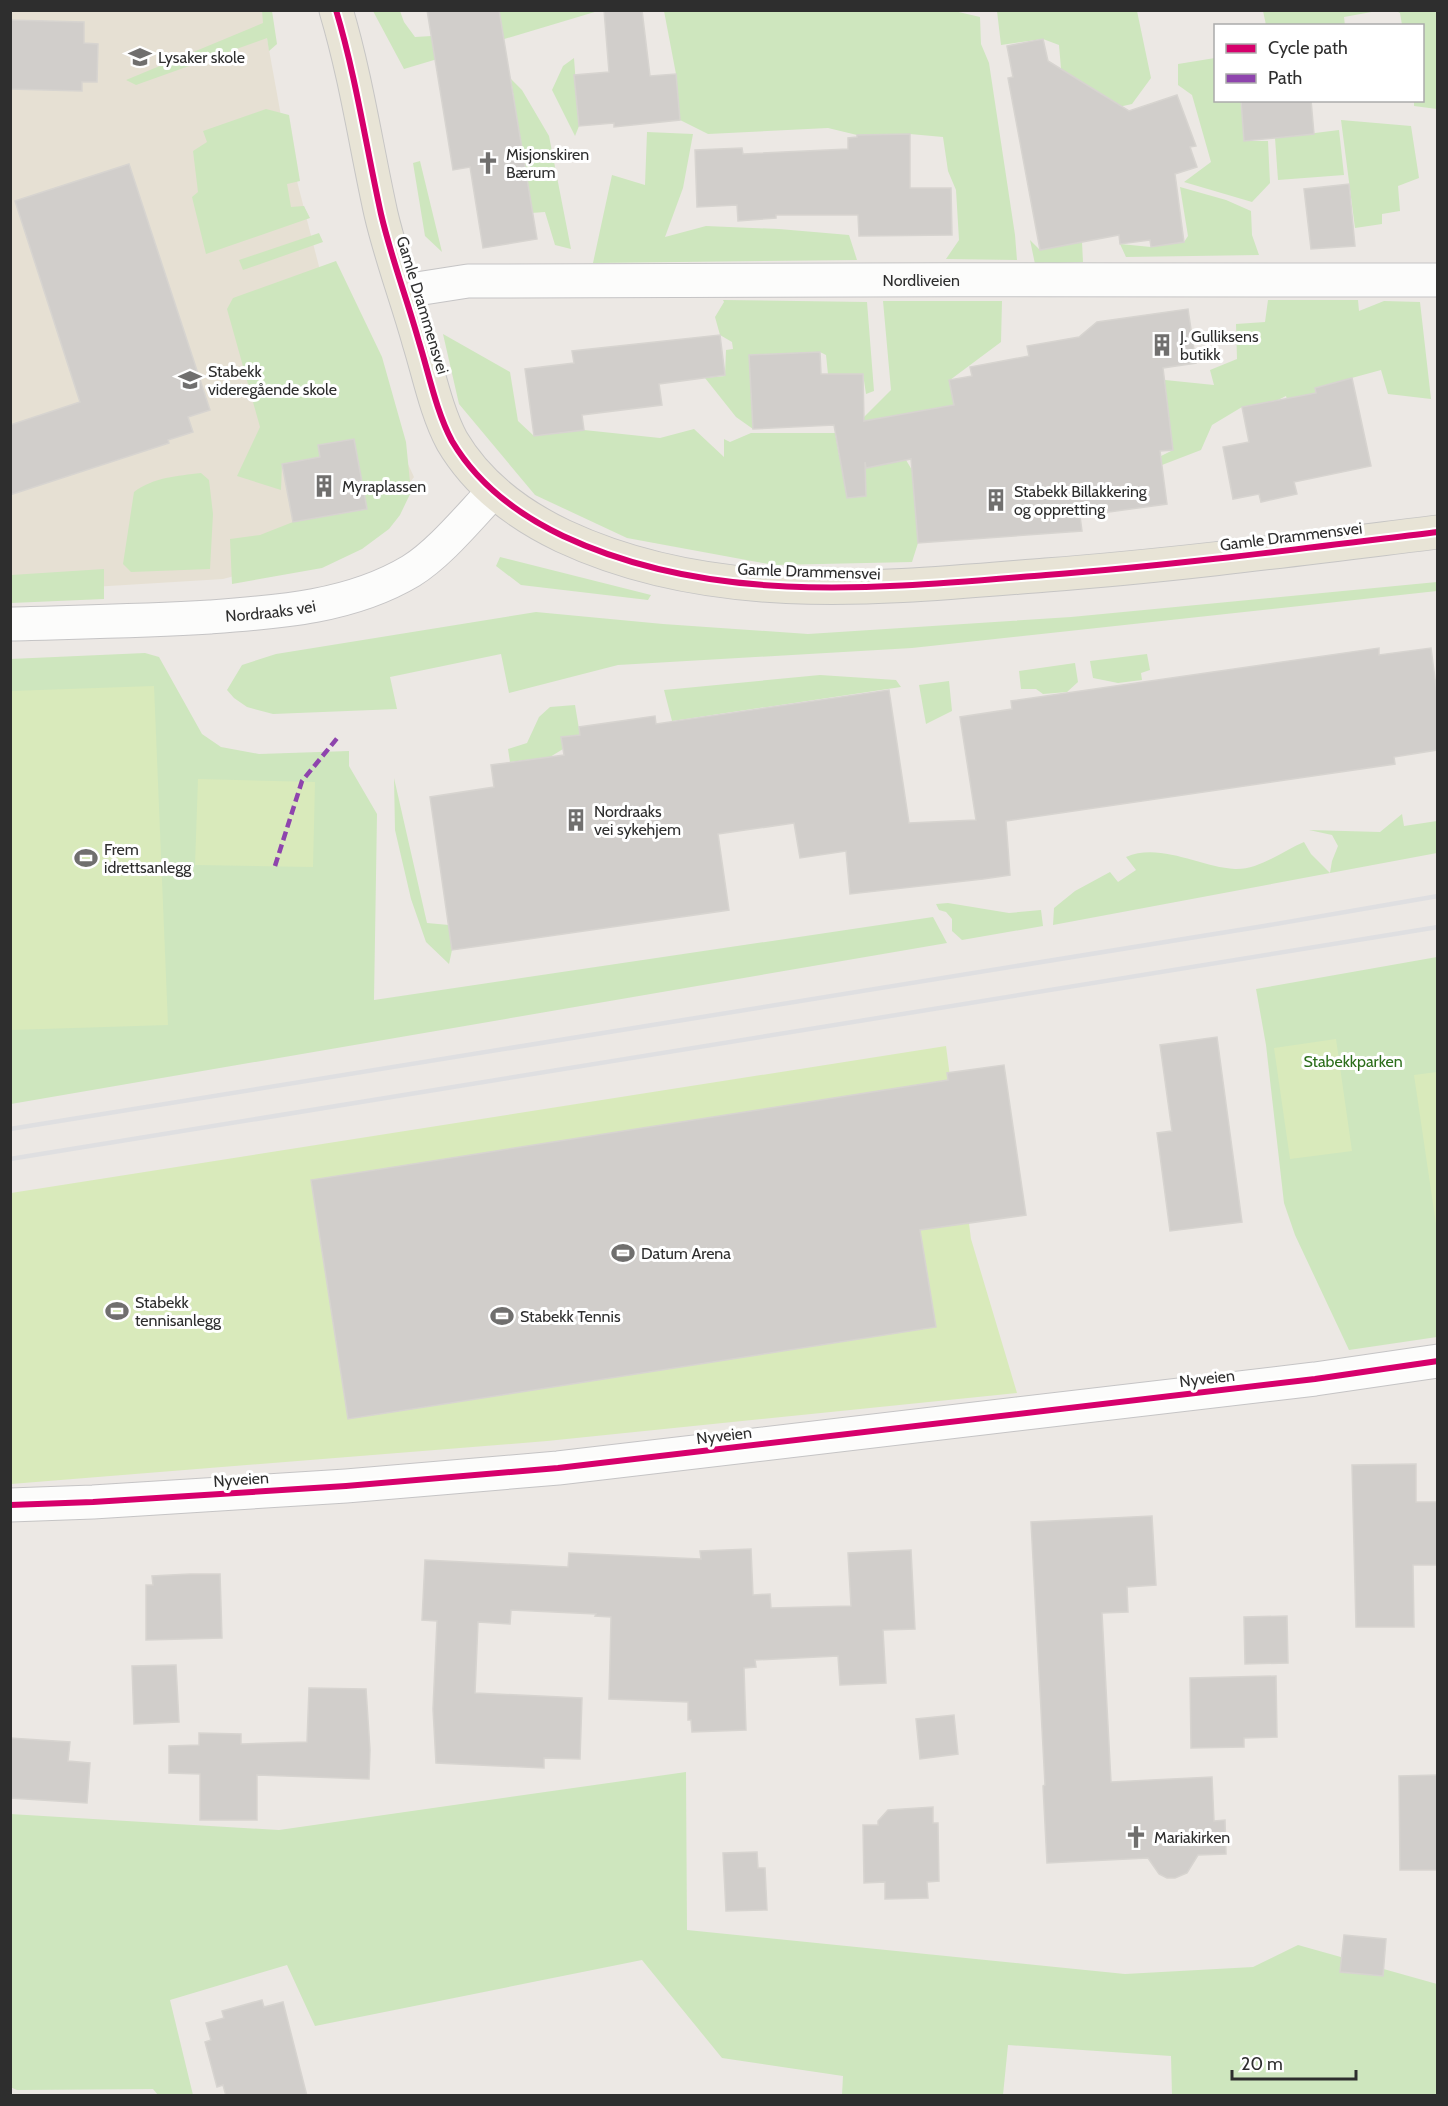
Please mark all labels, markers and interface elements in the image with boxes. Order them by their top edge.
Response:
legend [1214,24,1424,102]
text: Cycle path [1268,37,1348,59]
school or university icon: Lysaker skole [127,44,153,70]
place label: Lysaker skole [158,48,245,67]
text: Path [1268,67,1302,89]
place label: Misjonskiren Bærum [506,145,589,182]
church icon: Misjonskiren Bærum [475,150,501,176]
street label: Gamle Drammensvei [392,234,453,376]
street label: Nordliveien [883,271,960,290]
place label: J. Gulliksens butikk [1179,327,1259,364]
building icon: J. Gulliksens butikk [1149,332,1175,358]
place label: Stabekk videregående skole [208,362,337,399]
school or university icon: Stabekk videregående skole [177,367,203,393]
building icon: Myraplassen [311,473,337,499]
place label: Myraplassen [342,477,426,496]
place label: Stabekk Billakkering og oppretting [1014,482,1148,519]
building icon: Stabekk Billakkering og oppretting [983,487,1009,513]
street label: Gamle Drammensvei [1219,518,1363,555]
street label: Gamle Drammensvei [737,560,881,583]
street label: Nordraaks vei [225,596,317,626]
place label: Nordraaks vei sykehjem [594,802,681,839]
building icon: Nordraaks vei sykehjem [563,807,589,833]
place label: Frem idrettsanlegg [104,840,192,877]
sports icon: Frem idrettsanlegg [73,845,99,871]
park label: Stabekkparken [1303,1052,1403,1071]
sports icon: Datum Arena [610,1240,636,1266]
place label: Datum Arena [641,1244,731,1263]
place label: Stabekk tennisanlegg [135,1293,222,1330]
sports icon: Stabekk tennisanlegg [104,1298,130,1324]
sports icon: Stabekk Tennis [489,1303,515,1329]
place label: Stabekk Tennis [520,1307,621,1326]
street label: Nyveien [1178,1366,1236,1391]
street label: Nyveien [695,1423,753,1448]
street label: Nyveien [213,1468,270,1491]
church icon: Mariakirken [1123,1824,1149,1850]
place label: Mariakirken [1154,1828,1230,1847]
scale bar [1232,2043,1356,2081]
text: 20 m [1241,2053,1283,2075]

